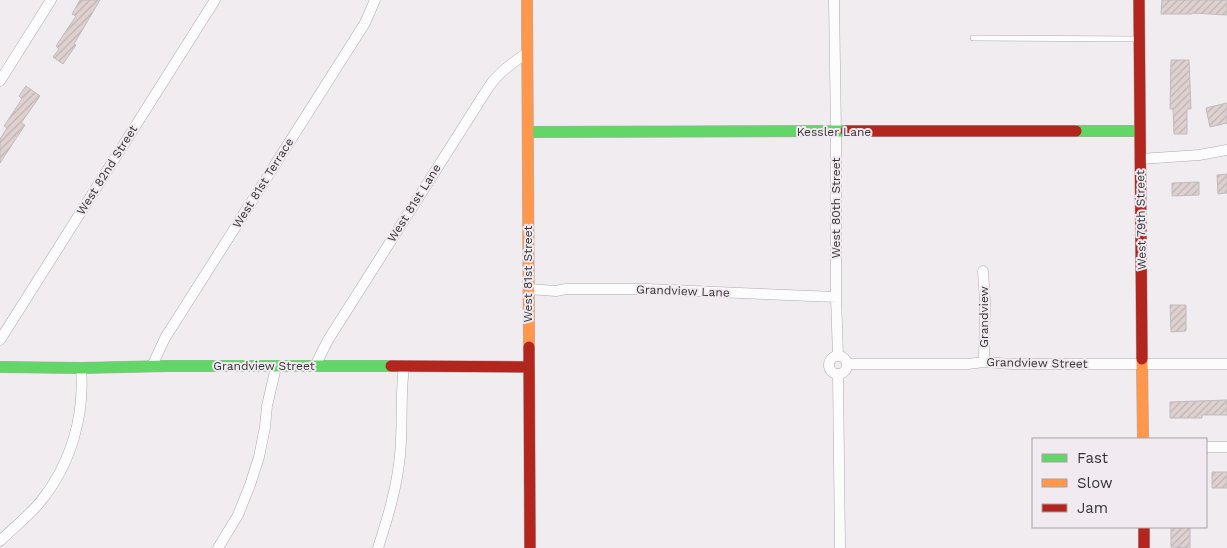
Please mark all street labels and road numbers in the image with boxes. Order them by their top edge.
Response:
street label: West 82nd Street [74,123,140,217]
street label: Kessler Lane [797,125,871,139]
street label: West 81st Terrace [230,135,296,231]
street label: West 80th Street [829,157,843,259]
street label: West 81st Lane [384,161,444,245]
street label: West 79th Street [1133,170,1149,270]
street label: West 81st Street [521,225,535,323]
street label: Grandview Lane [636,282,730,300]
street label: Grandview [977,286,991,348]
street label: Grandview Street [986,355,1088,371]
street label: Grandview Street [213,359,315,373]

